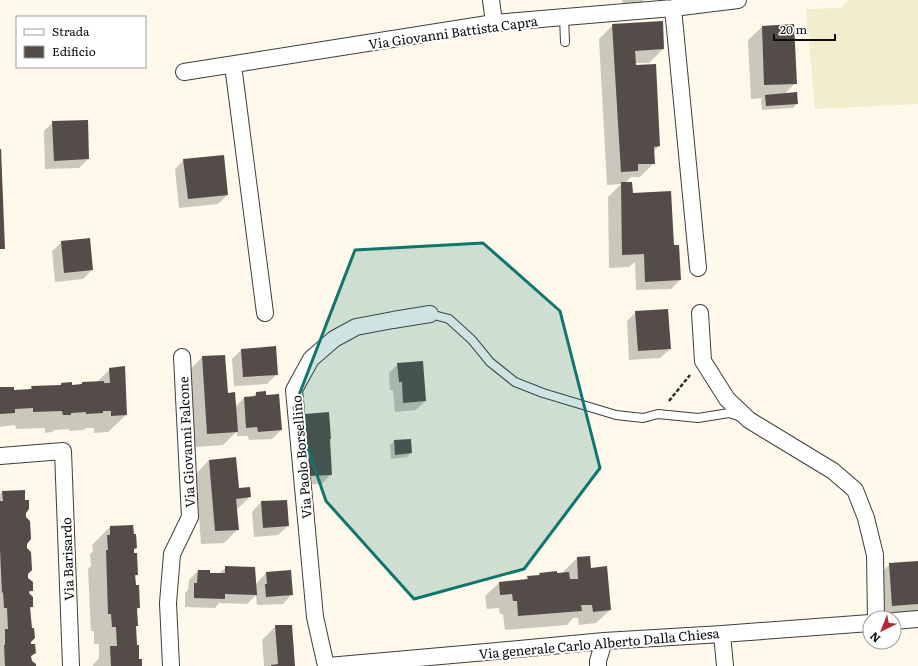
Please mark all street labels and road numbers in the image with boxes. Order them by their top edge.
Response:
street label: Via Giovanni Battista Capra [367,11,539,53]
street label: Via Giovanni Falcone [173,376,199,508]
street label: Via Paolo Borsellino [286,394,316,519]
street label: Via Barisardo [56,517,78,601]
street label: Via generale Carlo Alberto Dalla Chiesa [478,623,720,663]

